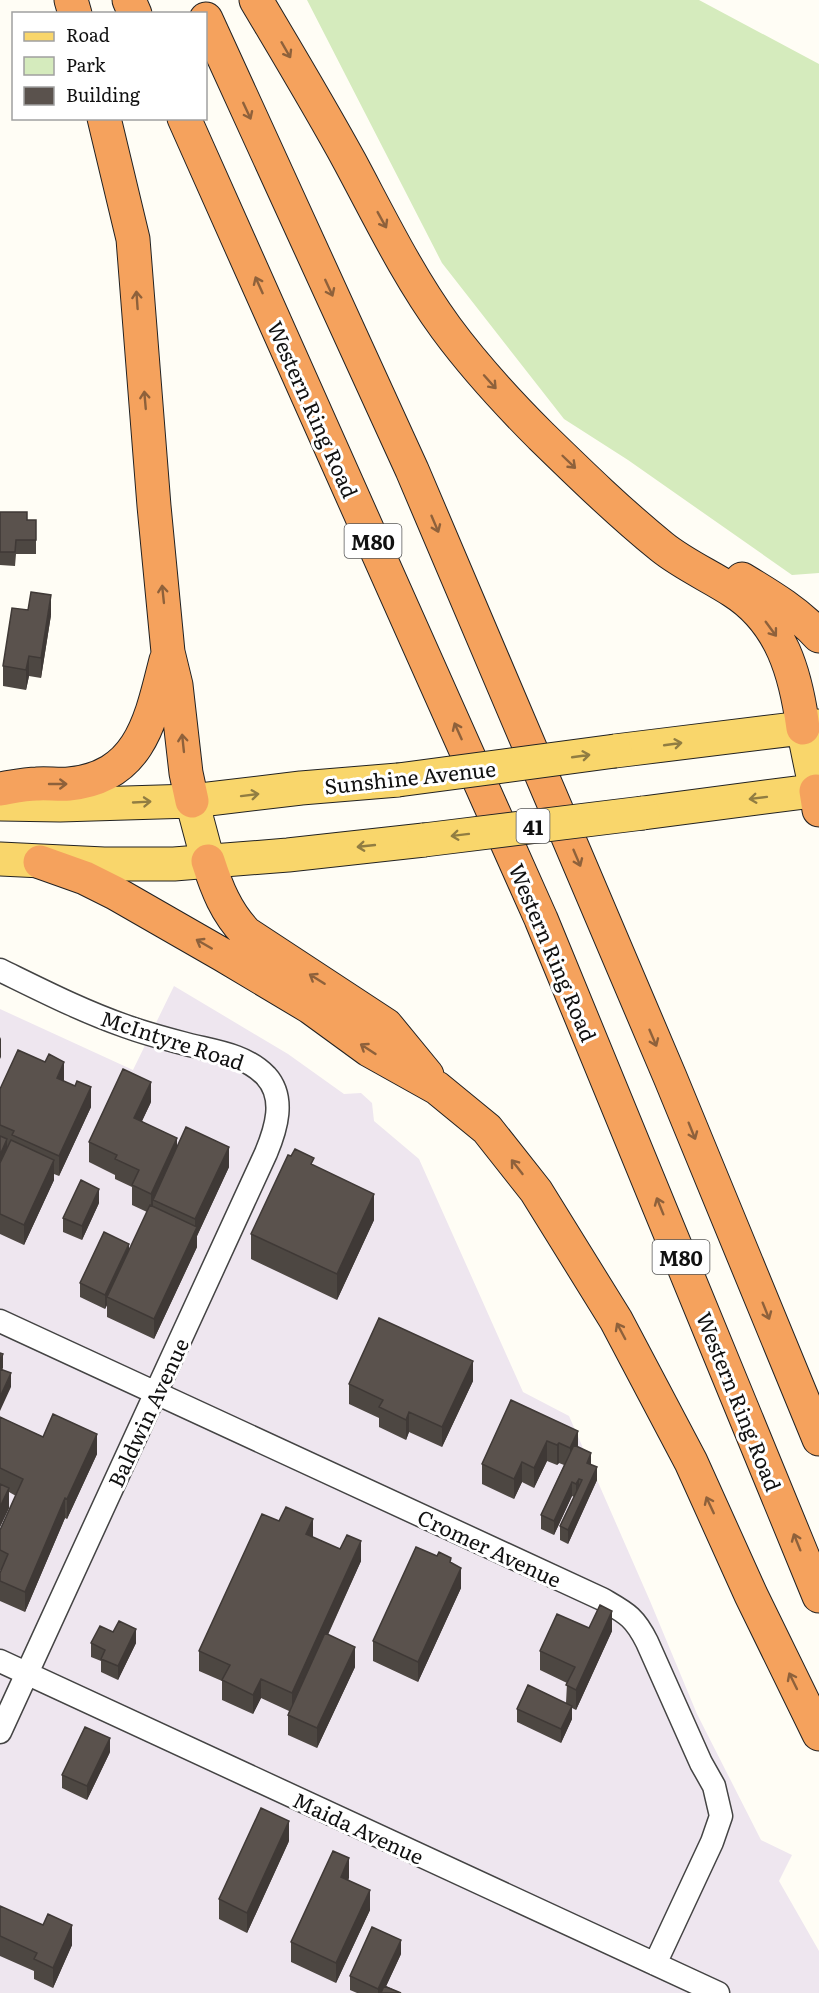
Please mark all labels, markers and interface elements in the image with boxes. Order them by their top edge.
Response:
legend [12,12,207,120]
text: Road [66,21,110,48]
one-way arrow [280,41,292,58]
text: Park [66,51,107,78]
text: Building [66,81,141,108]
one-way arrow [242,101,254,119]
one-way arrow [377,211,388,229]
one-way arrow [252,276,264,294]
one-way arrow [323,278,335,296]
one-way arrow [131,291,142,311]
street label: Western Ring Road [261,315,367,503]
one-way arrow [483,374,497,389]
one-way arrow [139,390,150,410]
one-way arrow [561,455,576,470]
one-way arrow [430,514,441,533]
road number: M80 [344,524,401,558]
one-way arrow [157,585,168,604]
one-way arrow [764,621,777,637]
one-way arrow [451,723,463,741]
one-way arrow [177,733,188,753]
one-way arrow [663,738,683,749]
one-way arrow [570,750,590,761]
street label: Sunshine Avenue [323,752,497,800]
one-way arrow [48,778,68,790]
one-way arrow [240,789,260,800]
one-way arrow [749,793,769,804]
one-way arrow [132,796,152,807]
road number: 41 [516,809,550,843]
one-way arrow [450,830,470,841]
one-way arrow [356,841,376,852]
one-way arrow [572,848,583,867]
street label: Western Ring Road [502,858,606,1046]
one-way arrow [196,938,213,950]
one-way arrow [309,973,326,986]
street label: McIntyre Road [97,1001,249,1077]
one-way arrow [648,1028,660,1046]
one-way arrow [360,1042,377,1054]
one-way arrow [687,1121,698,1139]
one-way arrow [510,1159,523,1175]
one-way arrow [654,1197,665,1215]
road number: M80 [652,1240,710,1274]
one-way arrow [761,1301,772,1320]
street label: Western Ring Road [690,1307,790,1495]
one-way arrow [615,1323,627,1340]
street label: Baldwin Avenue [99,1332,195,1492]
one-way arrow [704,1496,715,1514]
street label: Cromer Avenue [413,1500,567,1594]
one-way arrow [791,1533,802,1552]
one-way arrow [787,1672,799,1690]
street label: Maida Avenue [289,1783,430,1871]

